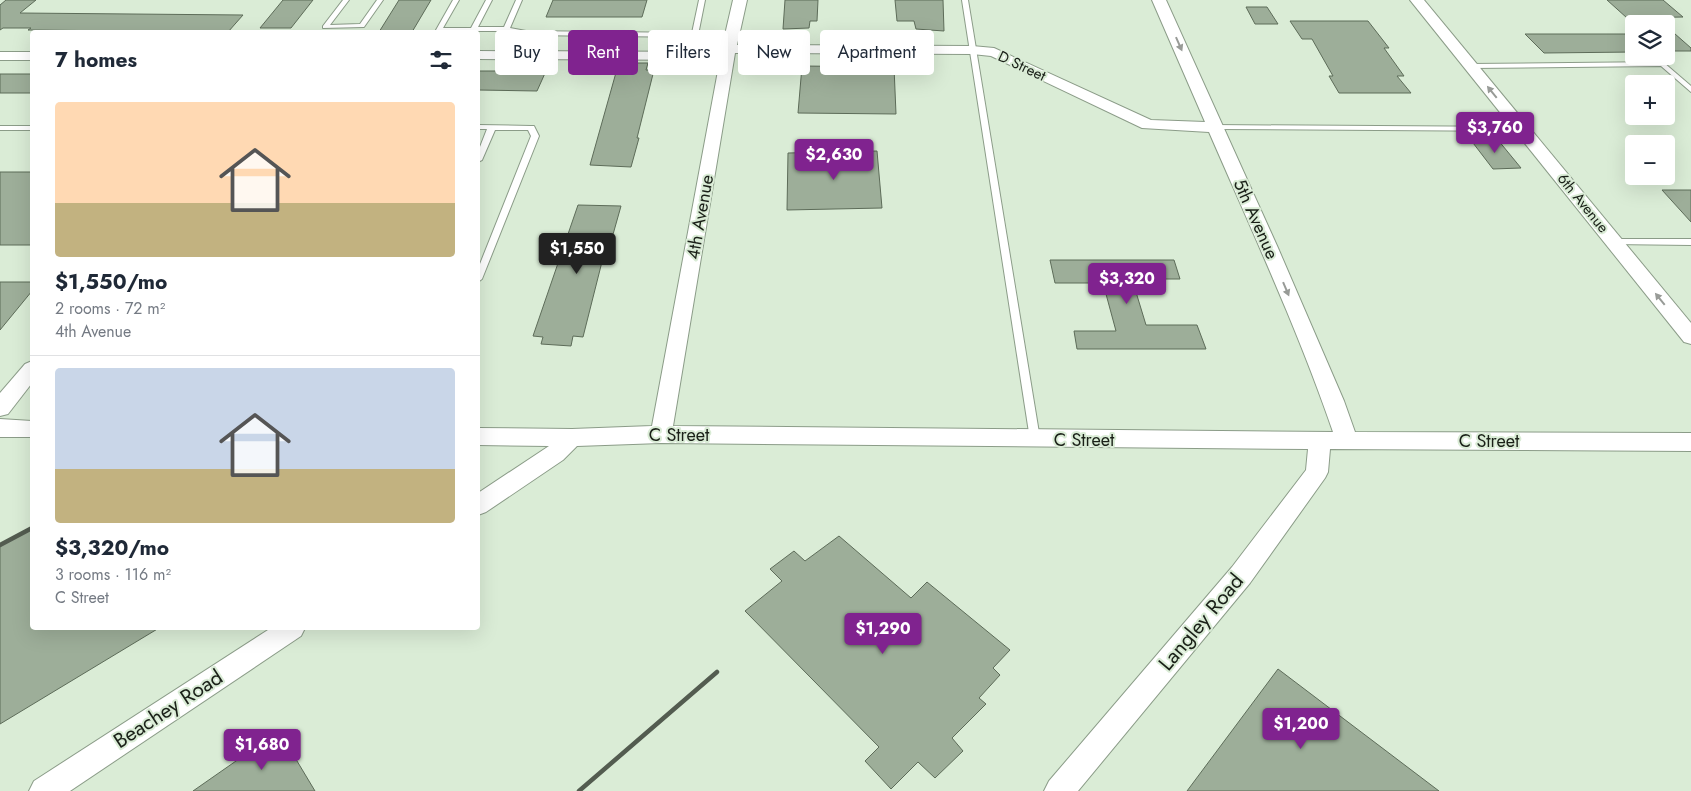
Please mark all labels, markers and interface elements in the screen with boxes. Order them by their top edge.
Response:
map controls [1625,15,1675,185]
button: layers [1625,15,1675,65]
chip: Buy [495,30,558,75]
chip: Rent [568,30,638,75]
chip: Filters [648,30,728,75]
chip: New [738,30,810,75]
chip: Apartment [820,30,934,75]
one-way arrow [1175,37,1183,51]
text: 7 homes [55,45,137,75]
street label: D Street [994,45,1050,87]
icon: filters [427,46,455,74]
button: + [1625,75,1675,125]
one-way arrow [1486,85,1497,98]
pin: $3,760 [1454,112,1536,154]
text: $3,760 [1467,116,1523,139]
icon: home [210,135,300,225]
button: − [1625,135,1675,185]
pin: $2,630 [793,138,875,181]
text: $2,630 [806,143,862,166]
street label: 6th Avenue [1552,168,1614,238]
street label: 4th Avenue [680,173,720,261]
street label: 5th Avenue [1227,175,1285,263]
pin: $1,550 [536,232,618,275]
text: $1,550 [550,237,604,260]
pin: $3,320 [1086,262,1168,305]
text: $1,550/mo [55,267,167,297]
text: $3,320 [1099,267,1155,290]
one-way arrow [1283,282,1291,296]
one-way arrow [1655,293,1666,306]
text: 2 rooms · 72 m² [55,297,165,320]
text: 4th Avenue [55,320,131,343]
icon: home [210,400,300,490]
street label: C Street [649,422,710,448]
street label: C Street [1054,427,1115,453]
street label: C Street [1459,428,1520,454]
text: $3,320/mo [55,533,169,563]
text: 3 rooms · 116 m² [55,563,171,586]
street label: Langley Road [1151,567,1251,677]
text: C Street [55,586,109,609]
pin: $1,290 [842,612,924,655]
text: $1,290 [855,617,911,640]
street label: Beachey Road [107,662,229,756]
pin: $1,200 [1260,708,1342,750]
text: $1,200 [1274,712,1328,735]
pin: $1,680 [221,728,303,771]
text: $1,680 [235,733,289,756]

